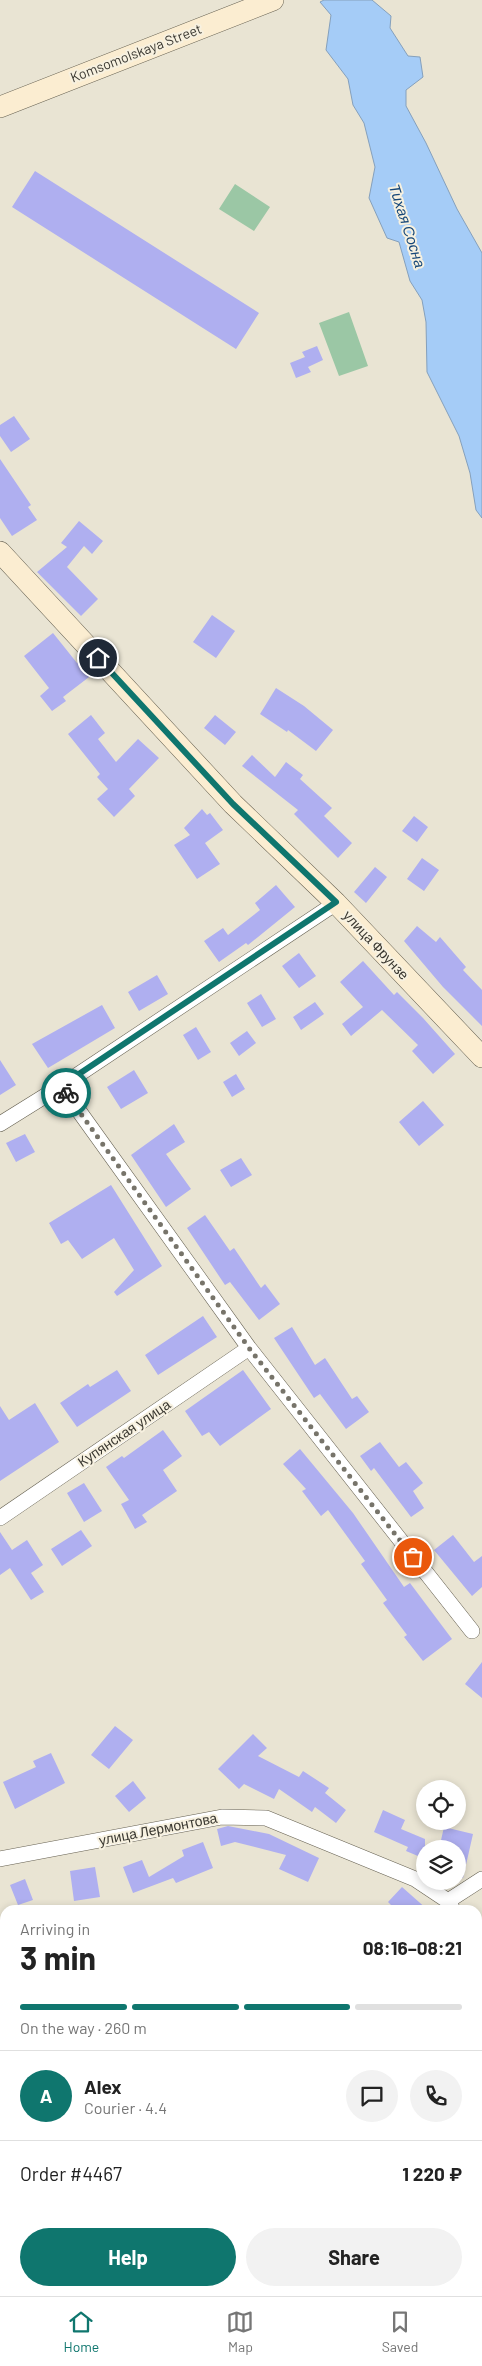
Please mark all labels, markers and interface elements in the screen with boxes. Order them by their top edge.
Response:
street label: Komsomolskaya Street [68,20,204,85]
water label: Тихая Сосна [386,182,430,270]
pin [77,637,119,679]
icon: home [84,644,112,672]
street label: улица Фрунзе [340,907,413,983]
courier [41,1068,91,1118]
icon: bike [52,1079,80,1107]
street label: Купянская улица [74,1395,173,1470]
pin [392,1536,434,1578]
icon: bag [399,1543,427,1571]
map controls [416,1780,466,1890]
button: locate [416,1780,466,1830]
street label: улица Лермонтова [97,1809,219,1848]
button: layers [416,1840,466,1890]
text: Arriving in [20,1919,90,1938]
text: 08:16–08:21 [363,1936,462,1959]
text: 3 min [20,1938,96,1976]
text: On the way · 260 m [20,2018,147,2037]
button: chat [346,2070,398,2122]
button: phone [410,2070,462,2122]
text: Alex [84,2075,122,2098]
text: A [40,2084,52,2107]
text: Courier · 4.4 [84,2098,167,2117]
text: Order #4467 [20,2162,122,2185]
text: 1 220 ₽ [402,2162,462,2185]
button: Help [20,2228,236,2286]
button: Share [246,2228,462,2286]
tab: Home [64,2308,99,2355]
tab: Map [226,2308,254,2355]
tab: Saved [382,2308,418,2355]

